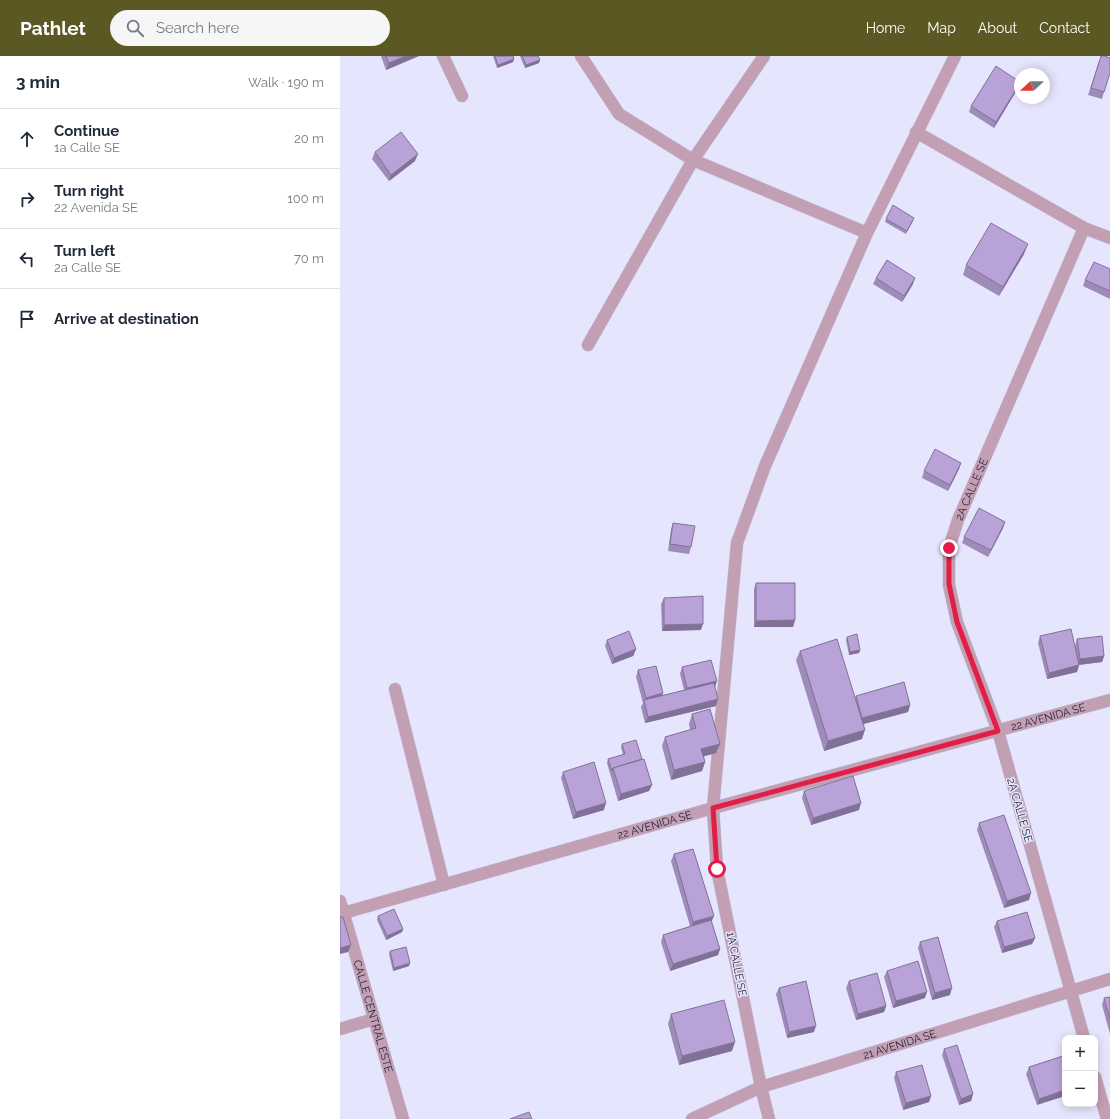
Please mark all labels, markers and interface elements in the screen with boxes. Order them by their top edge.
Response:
search box [110,10,390,46]
text: Pathlet [20,17,86,39]
icon: search [124,17,146,39]
text: Search here [156,19,239,37]
text: Home [866,20,905,36]
text: Map [927,20,956,36]
text: About [978,20,1017,36]
text: Contact [1039,20,1090,36]
north arrow [1014,68,1050,104]
text: 3 min [16,72,60,92]
text: Walk · 190 m [248,75,324,90]
text: Continue [54,122,119,140]
icon: ahead [16,128,38,150]
text: 20 m [294,131,324,146]
text: 1a Calle SE [54,140,120,155]
text: Turn right [54,182,124,200]
icon: right [16,188,38,210]
text: 100 m [287,191,324,206]
text: 22 Avenida SE [54,200,138,215]
text: Turn left [54,242,115,260]
icon: left [16,248,38,270]
text: 70 m [294,251,324,266]
text: 2a Calle SE [54,260,121,275]
icon: arrive [16,308,38,330]
text: Arrive at destination [54,310,199,328]
street label: 2A CALLE SE [953,456,991,522]
route end [940,539,958,557]
street label: 22 AVENIDA SE [1009,701,1087,734]
street label: 2A CALLE SE [1004,777,1035,844]
street label: 22 AVENIDA SE [616,808,694,842]
route start [708,860,726,878]
street label: 1A CALLE SE [724,931,749,998]
street label: CALLE CENTRAL ESTE [350,958,395,1075]
street label: 21 AVENIDA SE [861,1027,938,1062]
map controls [1062,1035,1098,1107]
button: + [1062,1035,1098,1071]
button: − [1062,1071,1098,1107]

